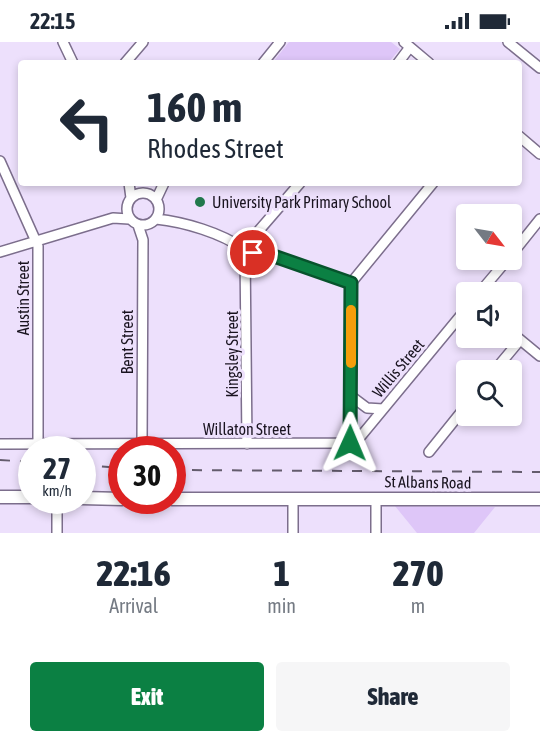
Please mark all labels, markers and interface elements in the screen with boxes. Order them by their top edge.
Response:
text: 22:15 [30,8,75,34]
text: 160 m [147,83,242,131]
icon: left [48,84,126,162]
text: Rhodes Street [147,133,284,164]
place label: University Park Primary School [212,193,392,212]
marker: University Park Primary School [193,195,207,209]
north arrow [456,204,522,270]
map controls [456,204,522,426]
pin [227,227,278,278]
icon: arrive [236,236,269,269]
street label: Austin Street [14,260,32,335]
button: sound [456,282,522,348]
street label: Bent Street [118,309,136,374]
street label: Kingsley Street [223,310,242,397]
street label: Willis Street [368,335,428,401]
button: search [456,360,522,426]
position arrow [318,411,382,475]
street label: Willaton Street [203,420,291,438]
speed limit sign: 30 [108,436,186,514]
text: 27 [43,451,71,485]
street label: St Albans Road [384,472,472,492]
text: km/h [42,482,72,499]
text: 22:16 [97,552,171,594]
text: 1 [273,552,290,594]
text: 270 [393,552,443,594]
text: Arrival [109,594,158,617]
text: min [267,594,296,617]
text: m [411,594,425,617]
button: Exit [30,662,264,731]
button: Share [276,662,510,731]

